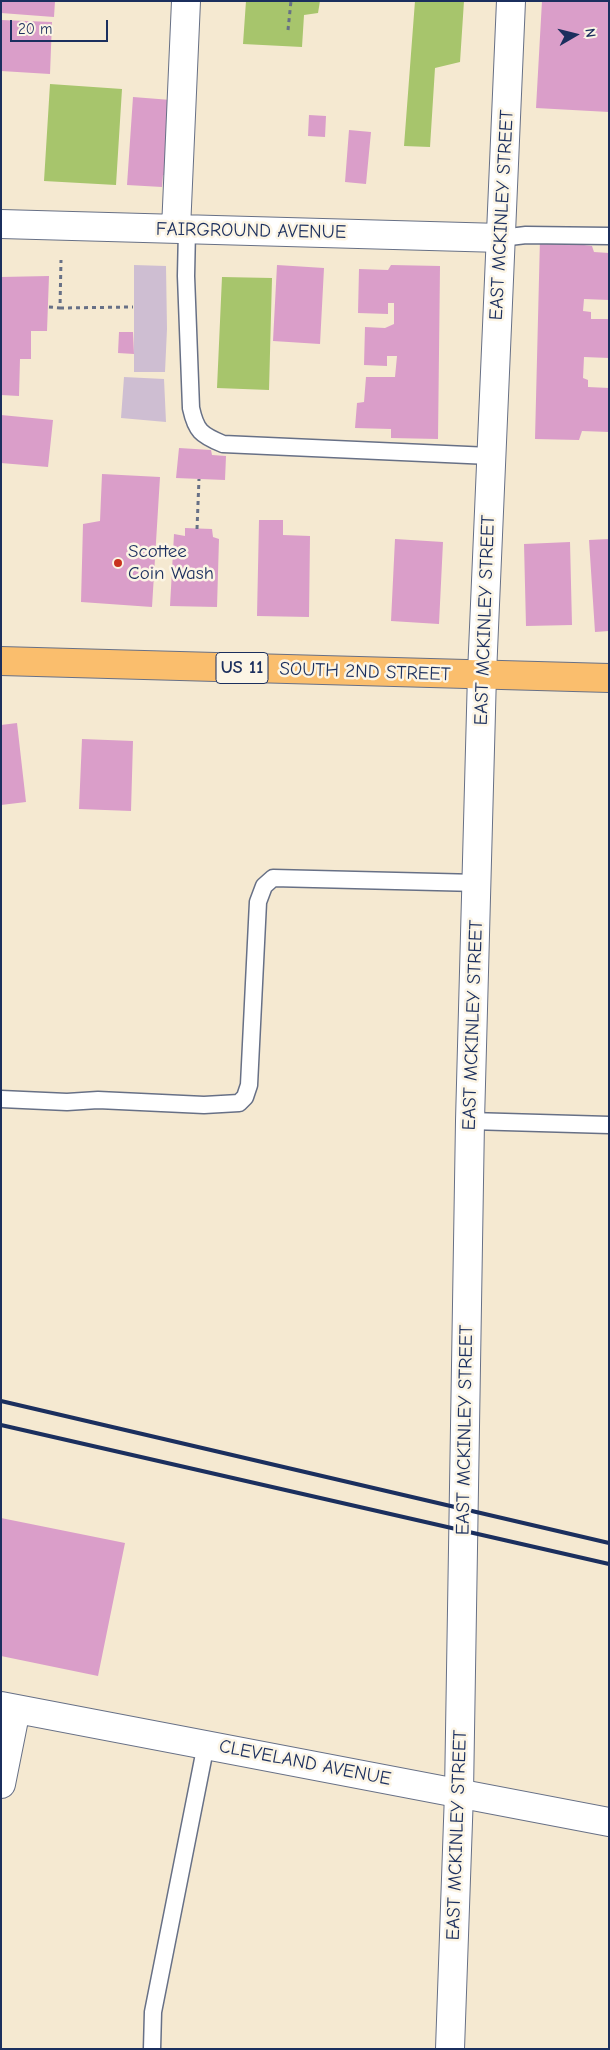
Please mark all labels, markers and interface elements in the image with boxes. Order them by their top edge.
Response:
scale bar [12,10,110,42]
north arrow [550,10,600,60]
text: 20 m [18,20,52,38]
text: N [581,27,599,39]
street label: EAST MCKINLEY STREET [485,109,519,321]
street label: FAIRGROUND AVENUE [156,218,346,244]
street label: EAST MCKINLEY STREET [470,514,500,726]
place label: Scottee Coin Wash [128,541,214,585]
marker: Scottee Coin Wash [112,557,124,569]
road number: US 11 [216,652,268,684]
street label: SOUTH 2ND STREET [279,658,451,686]
street label: EAST MCKINLEY STREET [458,919,488,1131]
street label: EAST MCKINLEY STREET [452,1325,478,1535]
street label: EAST MCKINLEY STREET [442,1729,472,1941]
street label: CLEVELAND AVENUE [217,1735,393,1791]

